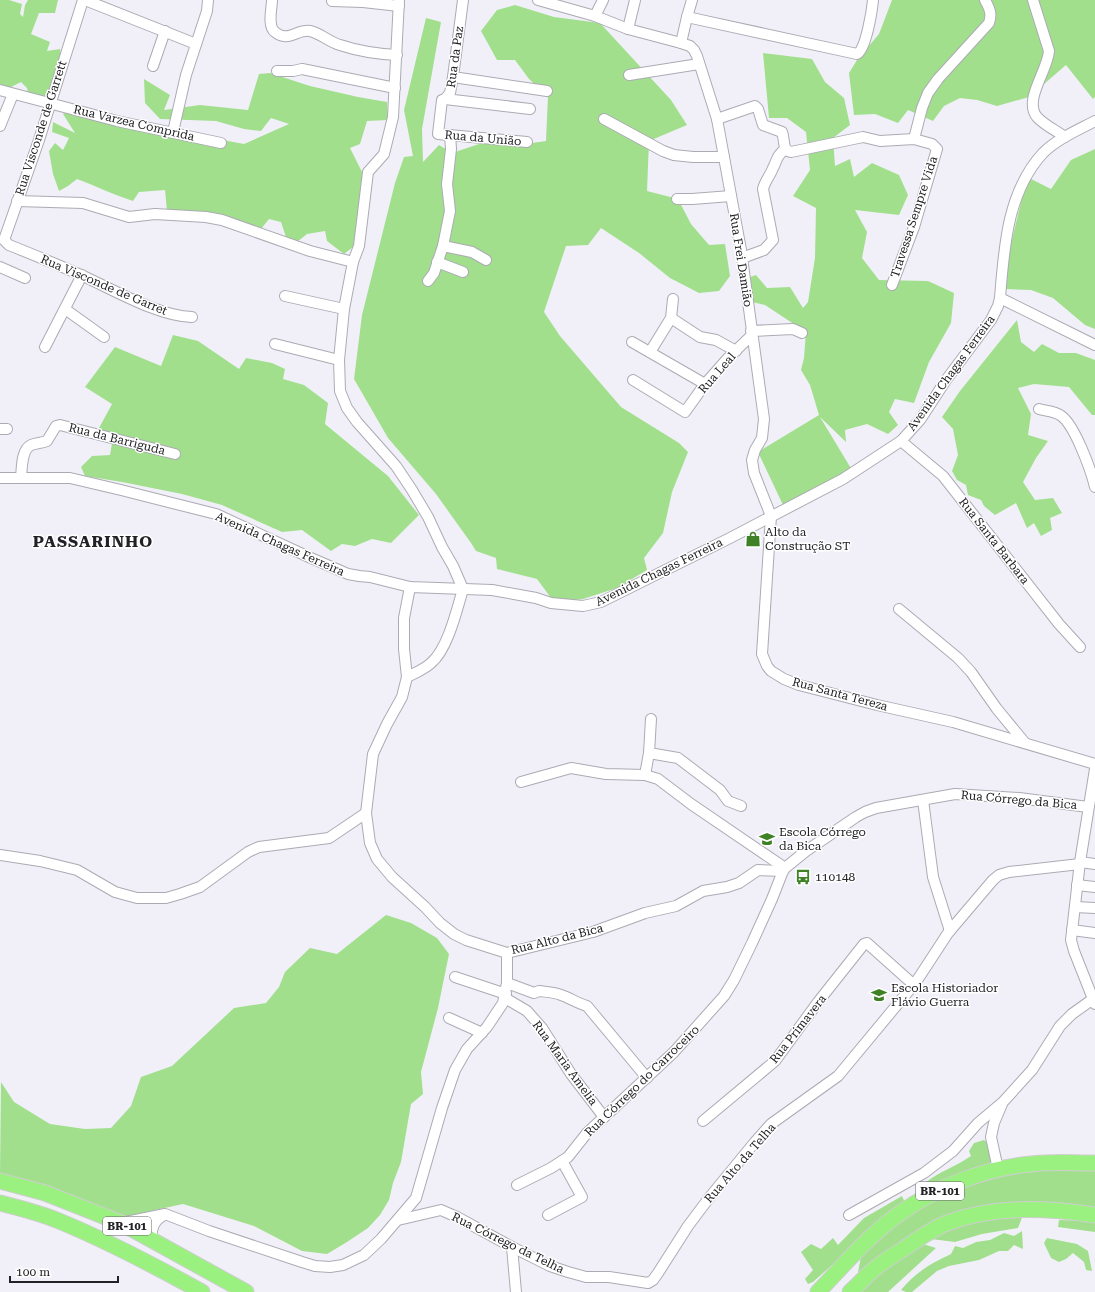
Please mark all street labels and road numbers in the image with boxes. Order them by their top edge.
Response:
street label: Rua da Paz [444,25,466,89]
street label: Rua Visconde de Garrett [13,58,70,197]
street label: Rua Varzea Comprida [72,102,196,144]
street label: Rua da União [444,128,522,148]
street label: Travessa Sempre Vida [888,154,940,280]
street label: Rua Frei Damião [727,212,755,308]
street label: Rua Visconde de Garret [39,252,170,318]
street label: Avenida Chagas Ferreira [904,312,998,434]
street label: Rua Leal [696,350,739,396]
street label: Rua da Barriguda [67,420,167,458]
street label: Rua Santa Barbara [956,495,1032,587]
street label: Avenida Chagas Ferreira [213,509,347,579]
street label: Avenida Chagas Ferreira [593,535,725,609]
street label: Rua Santa Tereza [791,675,890,714]
street label: Rua Córrego da Bica [960,788,1078,812]
street label: Rua Alto da Bica [509,921,605,957]
street label: Rua Primavera [767,991,829,1066]
street label: Rua Maria Amelia [530,1018,601,1108]
street label: Rua Córrego do Carroceiro [582,1022,702,1140]
street label: Rua Alto da Telha [702,1120,779,1206]
road number: BR-101 [916,1182,964,1200]
street label: Rua Córrego da Telha [450,1210,567,1277]
road number: BR-101 [103,1217,151,1235]

